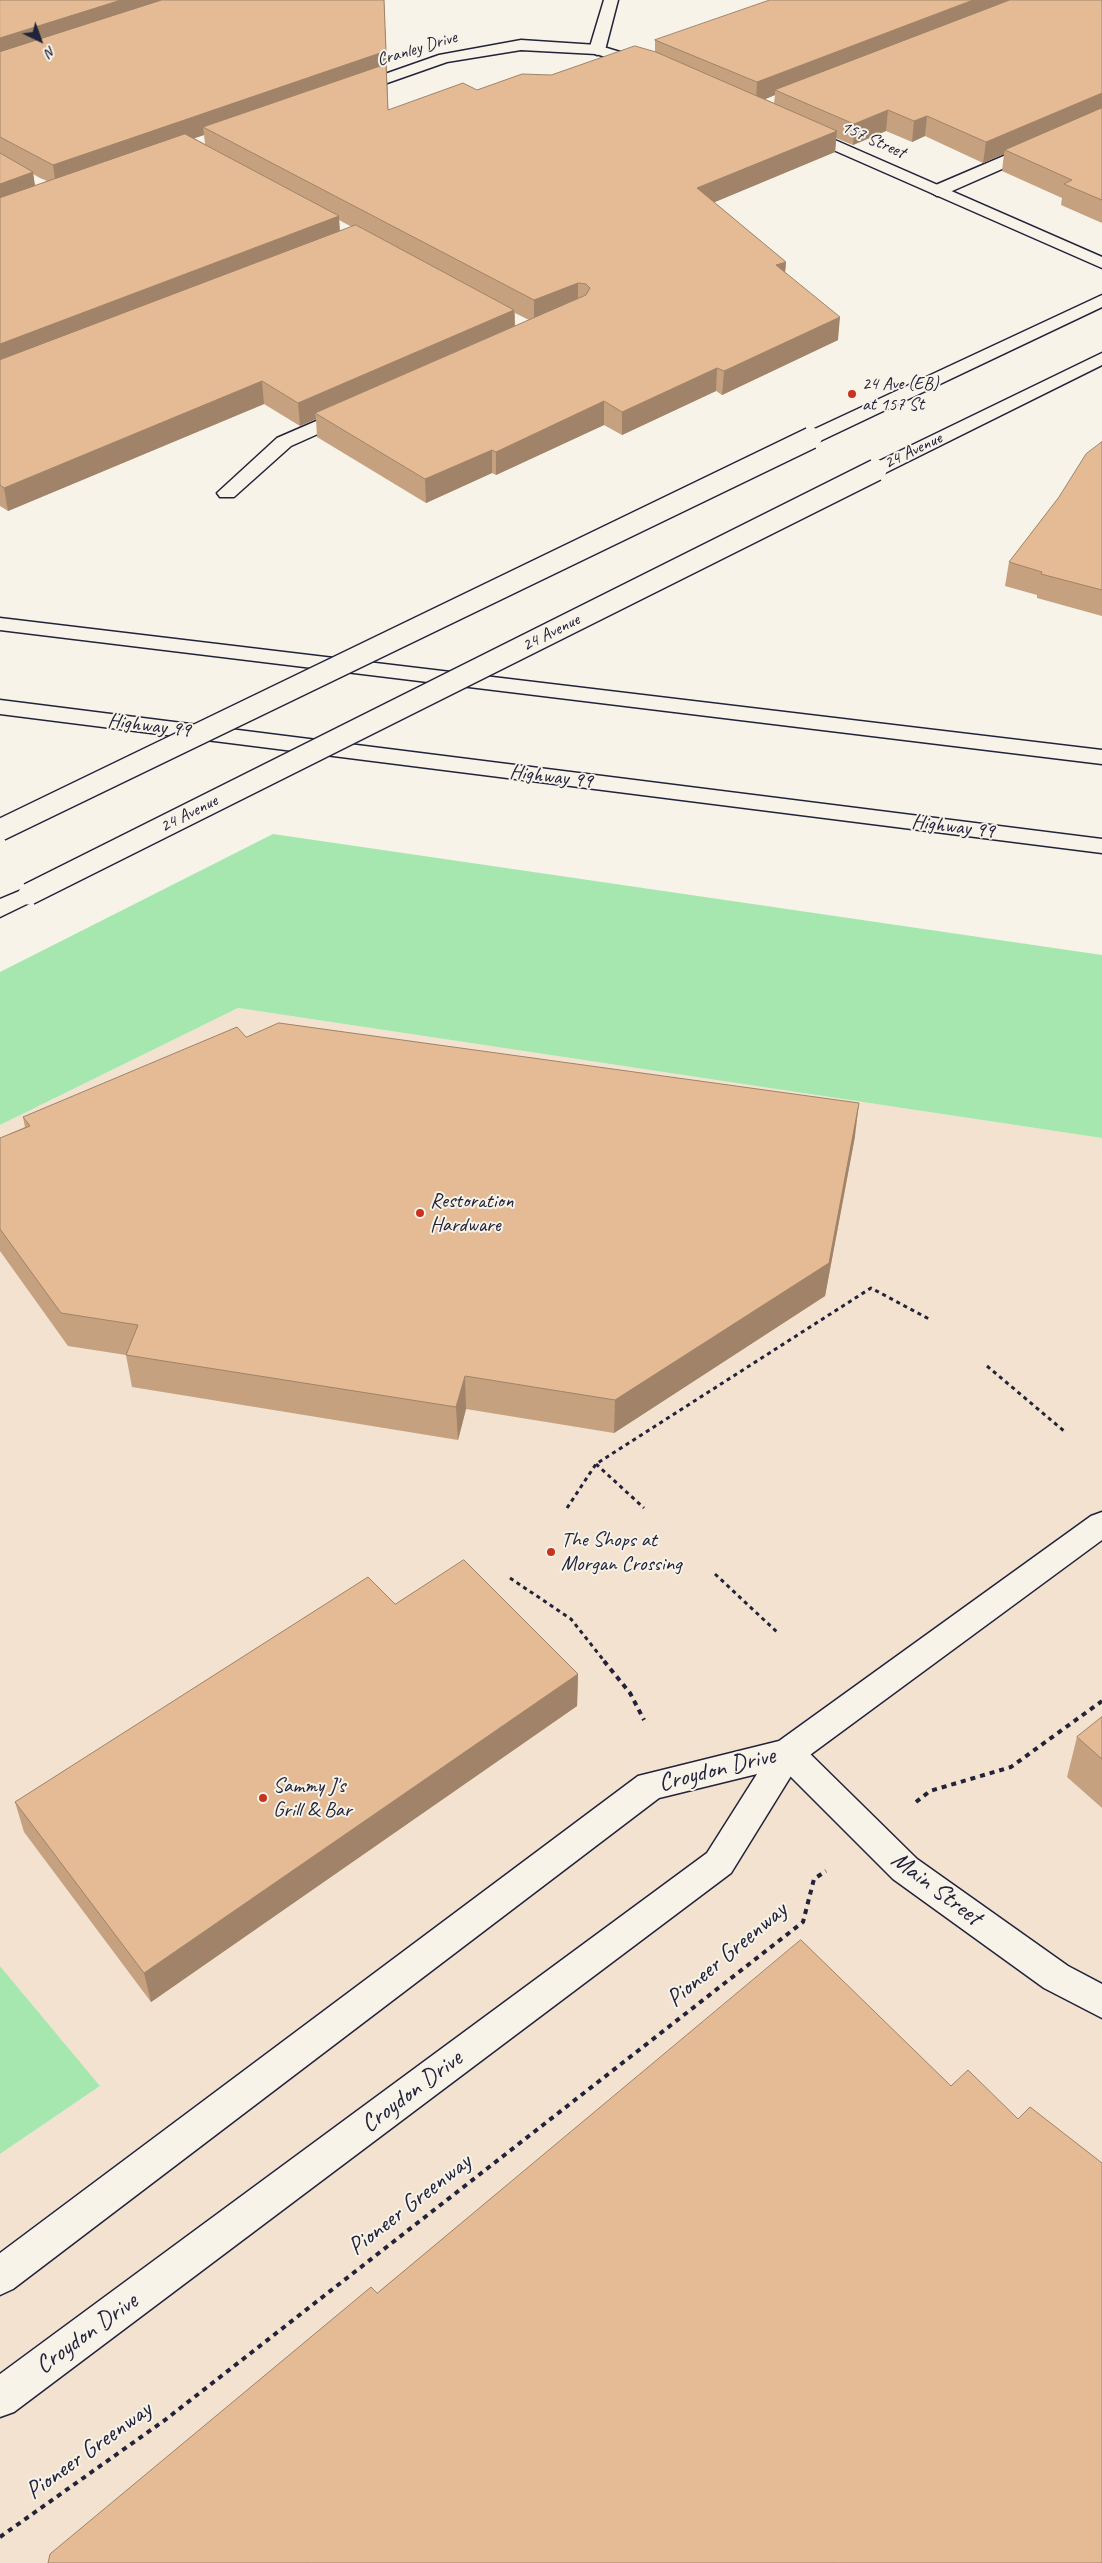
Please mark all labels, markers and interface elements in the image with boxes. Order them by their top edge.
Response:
north arrow [15,15,65,65]
street label: Cranley Drive [374,27,460,71]
text: N [41,42,59,61]
street label: 157 Street [838,116,908,164]
place label: 24 Ave (EB) at 157 St [862,373,938,416]
marker: 24 Ave (EB) at 157 St [846,388,858,400]
street label: 24 Avenue [880,428,946,474]
street label: 24 Avenue [519,609,583,657]
street label: Highway 99 [106,708,192,744]
street label: Highway 99 [508,759,594,795]
street label: 24 Avenue [157,790,221,838]
street label: Highway 99 [910,809,996,845]
place label: Restoration Hardware [430,1188,513,1238]
marker: Restoration Hardware [414,1207,426,1219]
place label: The Shops at Morgan Crossing [561,1527,682,1577]
marker: The Shops at Morgan Crossing [545,1546,557,1558]
street label: Croydon Drive [656,1741,778,1799]
place label: Sammy J's Grill & Bar [273,1773,352,1823]
marker: Sammy J's Grill & Bar [257,1792,269,1804]
street label: Main Street [885,1845,987,1933]
street label: Pioneer Greenway [661,1896,793,2014]
street label: Croydon Drive [355,2044,469,2140]
street label: Pioneer Greenway [342,2148,478,2262]
street label: Croydon Drive [30,2287,144,2381]
street label: Pioneer Greenway [20,2395,158,2507]

